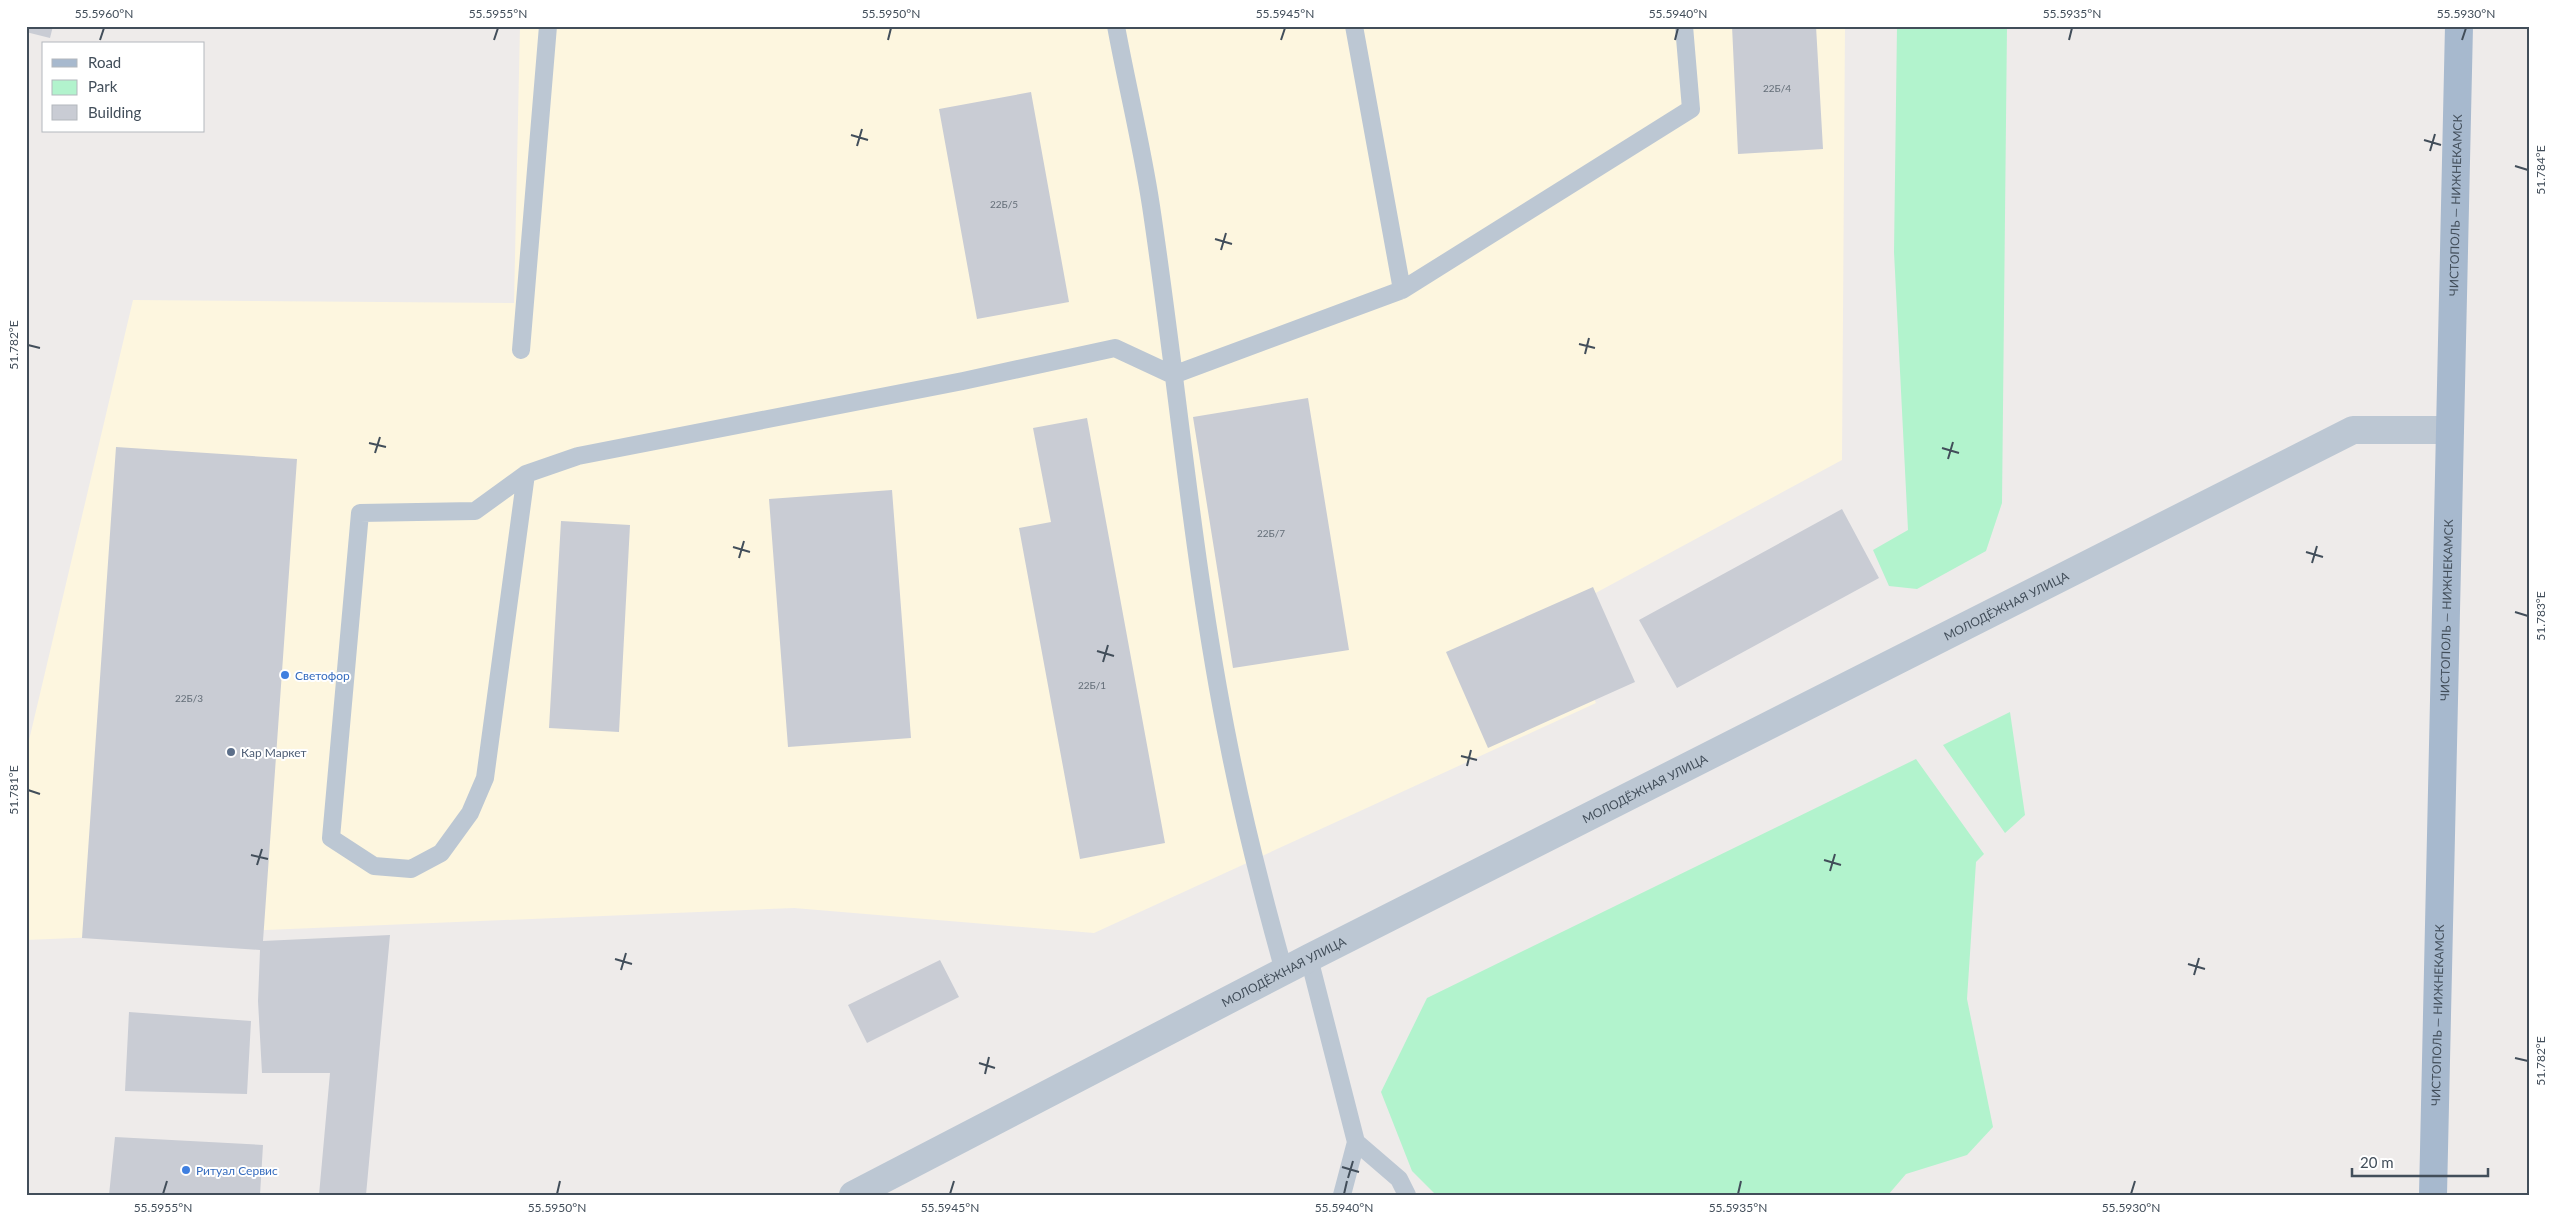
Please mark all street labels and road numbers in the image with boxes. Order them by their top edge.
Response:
street label: ЧИСТОПОЛЬ — НИЖНЕКАМСК [2445,114,2465,296]
street label: ЧИСТОПОЛЬ — НИЖНЕКАМСК [2436,519,2456,701]
street label: МОЛОДЁЖНАЯ УЛИЦА [1941,567,2072,643]
street label: МОЛОДЁЖНАЯ УЛИЦА [1580,750,1710,826]
street label: ЧИСТОПОЛЬ — НИЖНЕКАМСК [2427,924,2447,1106]
street label: МОЛОДЁЖНАЯ УЛИЦА [1219,933,1349,1010]

